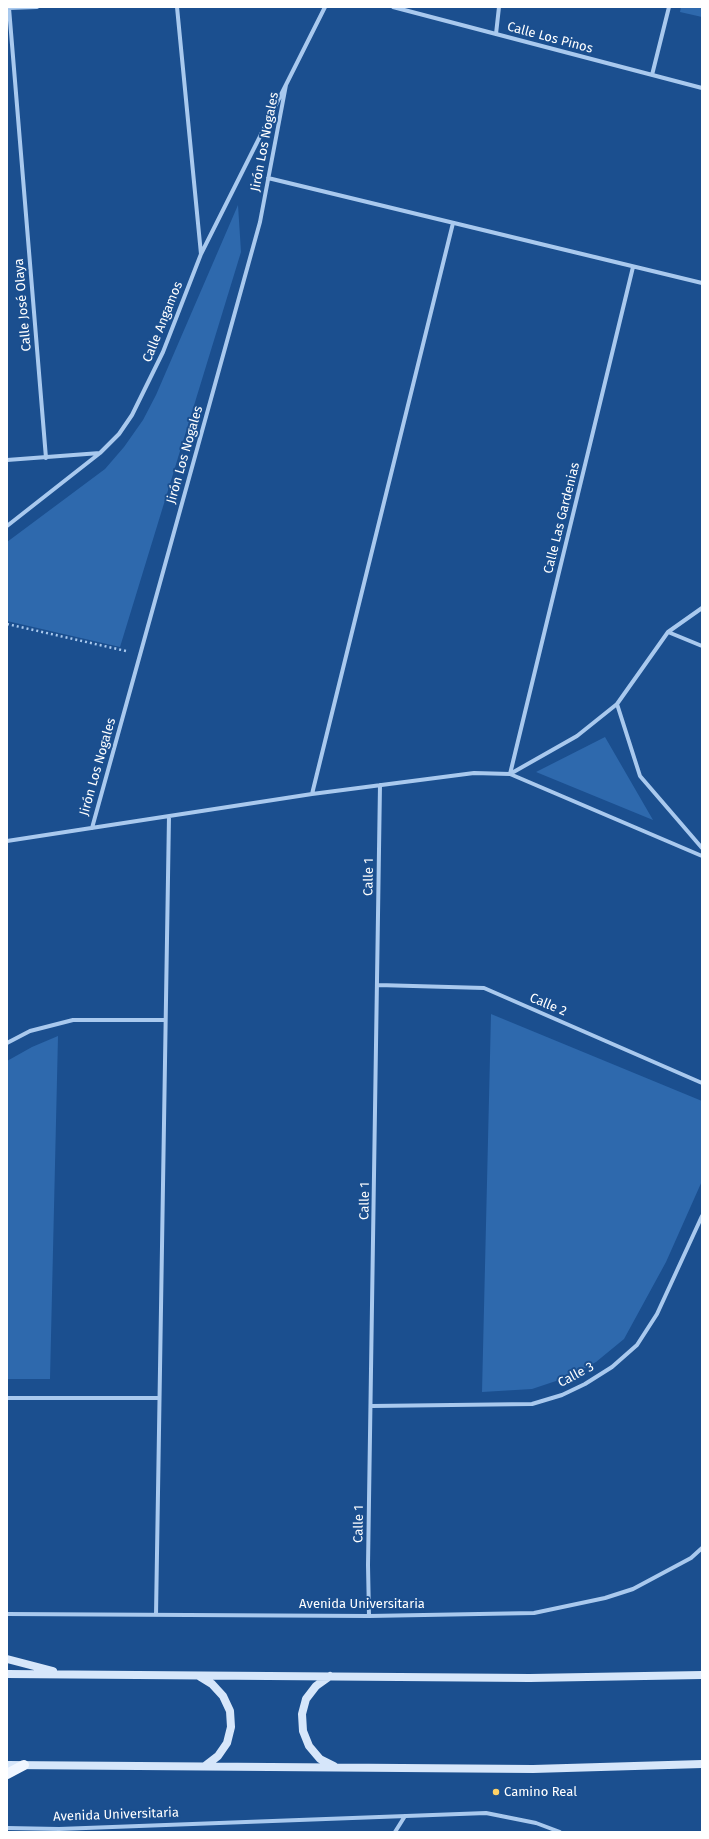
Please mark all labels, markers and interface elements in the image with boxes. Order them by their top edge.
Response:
street label: Calle Los Pinos [506,19,594,57]
street label: Jirón Los Nogales [248,91,282,193]
street label: Calle José Olaya [11,258,35,352]
street label: Calle Angamos [140,279,186,365]
street label: Jirón Los Nogales [164,404,206,506]
street label: Calle Las Gardenias [541,461,583,575]
street label: Jirón Los Nogales [77,716,119,818]
street label: Calle 1 [361,858,377,896]
street label: Calle 2 [527,990,569,1020]
street label: Calle 1 [357,1182,373,1220]
street label: Calle 3 [555,1359,597,1391]
street label: Calle 1 [351,1505,367,1543]
street label: Avenida Universitaria [299,1596,425,1612]
place label: Camino Real [504,1784,577,1800]
marker: Camino Real [491,1787,501,1797]
street label: Avenida Universitaria [53,1805,179,1825]

